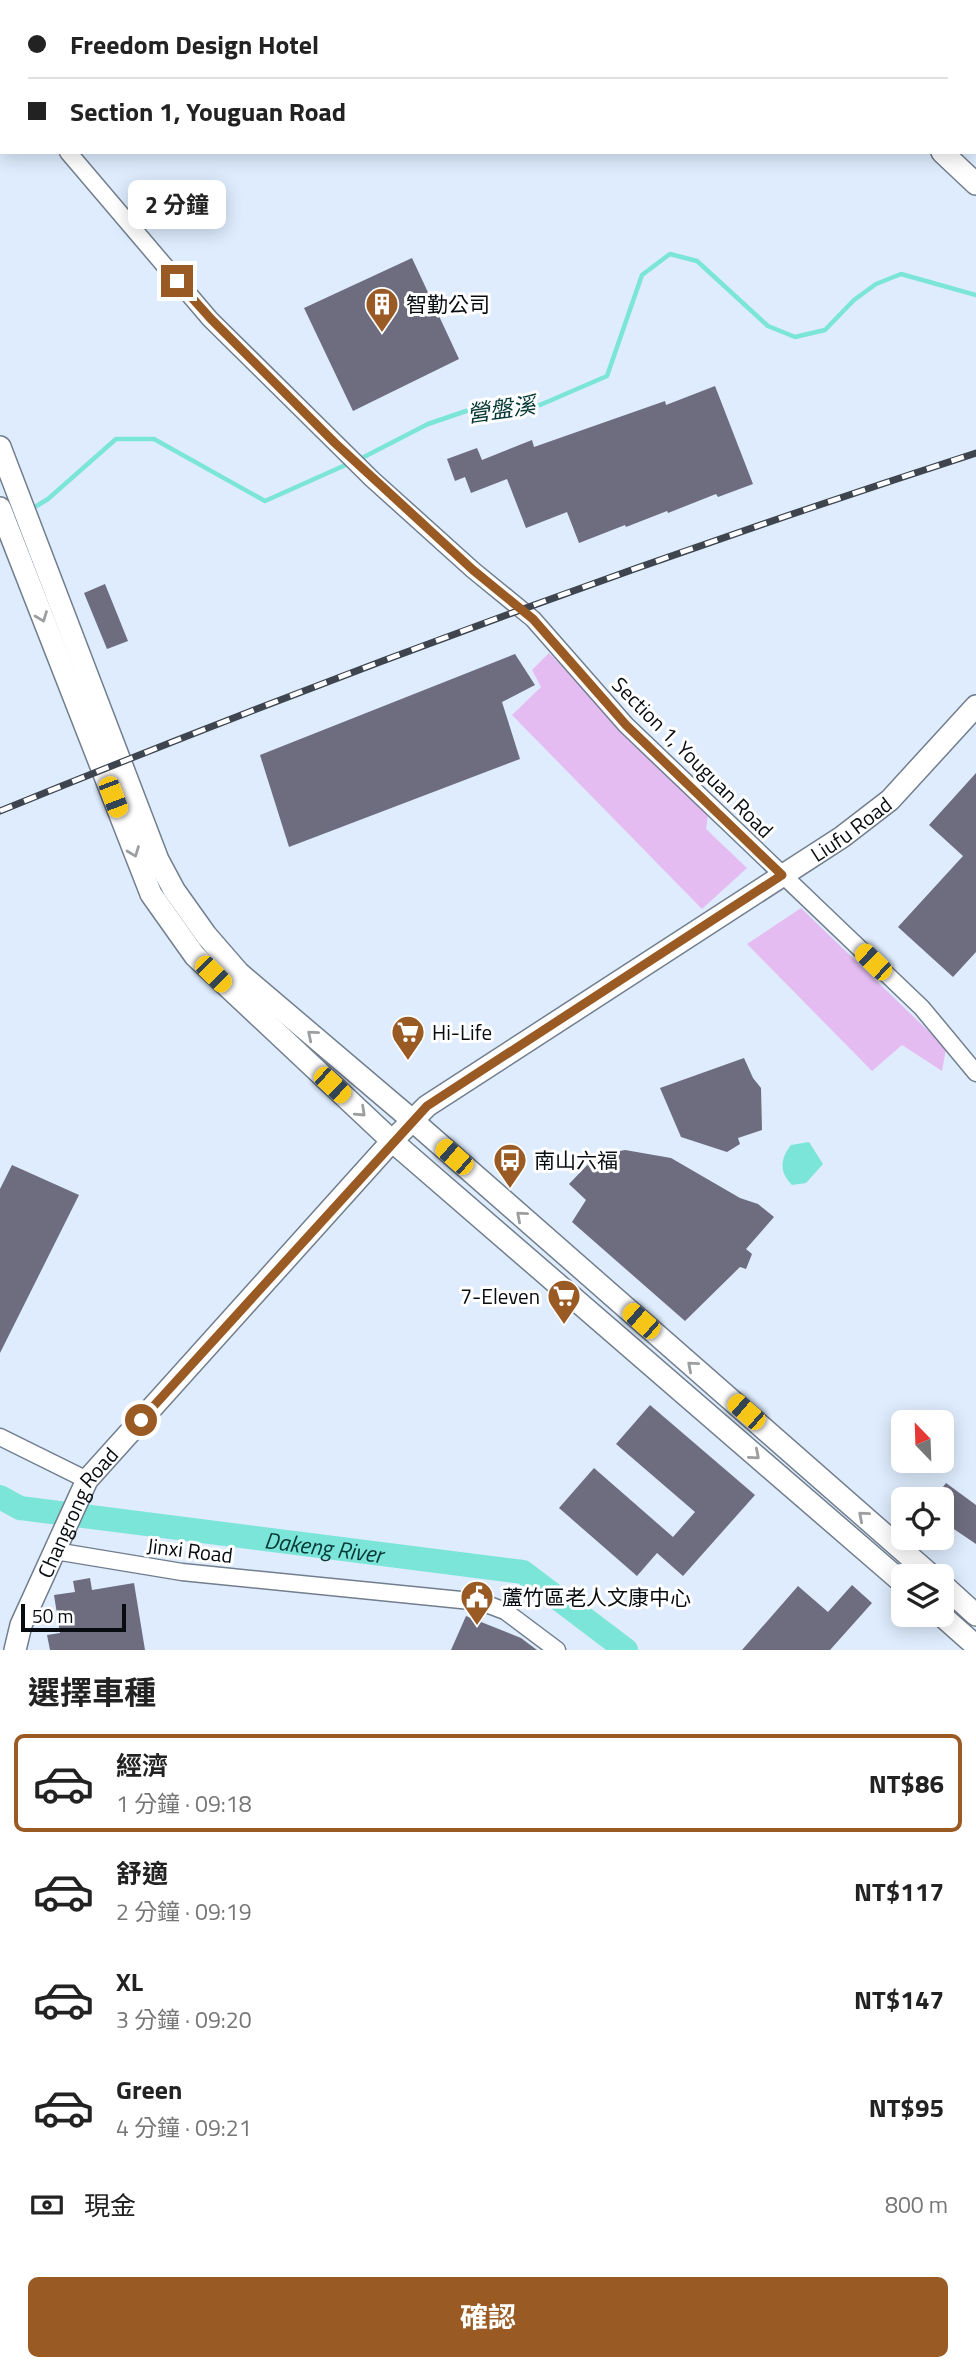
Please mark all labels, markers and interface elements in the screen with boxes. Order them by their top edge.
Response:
text: Freedom Design Hotel [70,25,319,64]
text: Section 1, Youguan Road [70,92,346,131]
callout: 2 分鐘 [128,180,226,229]
text: 2 分鐘 [145,187,209,222]
route end [161,265,193,297]
building icon: 智勤公司 [363,285,401,334]
place label: 智勤公司 [406,288,490,320]
water label: 營盤溪 [464,386,541,431]
one-way arrow [34,610,48,623]
street label: Section 1, Youguan Road [605,669,781,845]
car [96,774,131,820]
street label: Liufu Road [804,788,898,870]
one-way arrow [126,845,140,857]
car [851,940,896,984]
car [191,952,236,996]
supermarket icon: Hi-Life [389,1013,427,1062]
place label: Hi-Life [432,1016,492,1048]
one-way arrow [307,1031,320,1043]
car [310,1063,355,1107]
one-way arrow [353,1104,366,1117]
car [432,1135,477,1179]
bus stop icon: 南山六福 [491,1141,529,1190]
place label: 南山六福 [534,1144,618,1176]
one-way arrow [516,1212,529,1224]
supermarket icon: 7-Eleven [545,1277,583,1326]
place label: 7-Eleven [460,1280,540,1312]
car [619,1299,664,1343]
one-way arrow [687,1362,700,1374]
car [724,1390,769,1434]
route start [125,1404,157,1436]
north arrow [891,1410,954,1474]
map controls [891,1410,954,1627]
street label: Changrong Road [29,1440,126,1583]
one-way arrow [747,1447,760,1459]
button: locate [891,1487,954,1550]
one-way arrow [858,1512,871,1524]
water label: Dakeng River [262,1522,388,1572]
street label: Jinxi Road [145,1529,235,1571]
button: layers [891,1564,954,1627]
public building icon: 蘆竹區老人文康中心 [458,1578,496,1627]
place label: 蘆竹區老人文康中心 [502,1581,691,1613]
scale bar [21,1601,126,1633]
text: 50 m [32,1601,73,1630]
text: 選擇車種 [28,1668,156,1716]
text: 經濟 [116,1746,168,1785]
icon: car [32,1752,95,1815]
text: NT$86 [869,1764,944,1803]
text: 1 分鐘 · 09:18 [116,1786,252,1821]
text: 舒適 [116,1854,168,1893]
icon: car [32,1860,95,1923]
text: NT$117 [854,1872,944,1911]
text: 2 分鐘 · 09:19 [116,1894,252,1929]
text: XL [116,1962,143,2001]
icon: car [32,1968,95,2031]
text: NT$147 [854,1980,944,2019]
text: 3 分鐘 · 09:20 [116,2002,252,2037]
text: Green [116,2070,182,2109]
icon: car [32,2076,95,2139]
text: NT$95 [869,2088,944,2127]
text: 4 分鐘 · 09:21 [116,2110,252,2145]
icon: cash [28,2186,66,2224]
text: 現金 [84,2186,136,2225]
text: 800 m [885,2187,948,2222]
button: 確認 [28,2277,948,2357]

